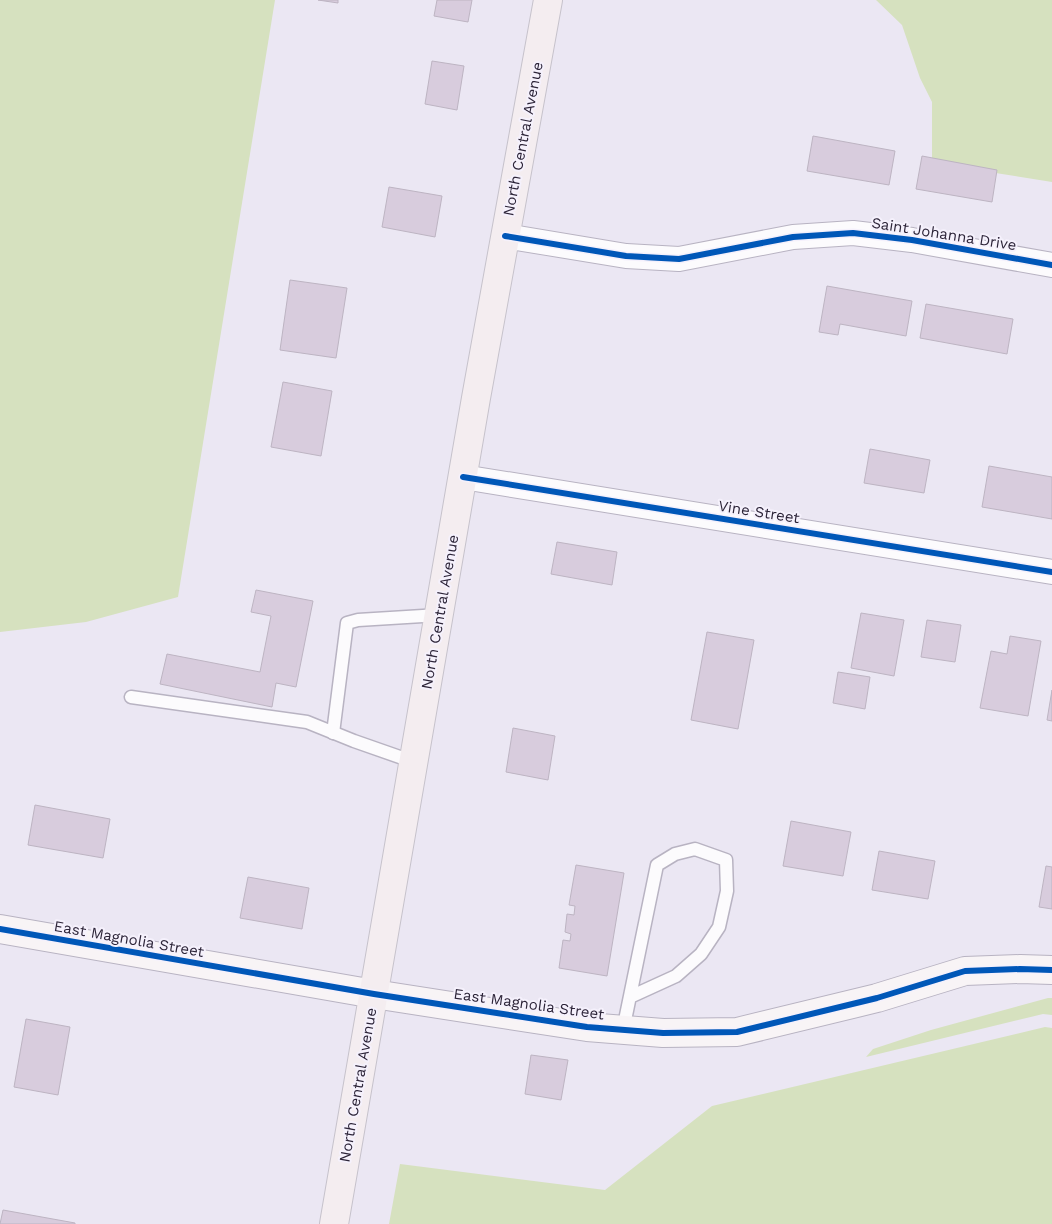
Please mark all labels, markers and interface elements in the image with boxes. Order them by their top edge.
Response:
street label: North Central Avenue [499,60,547,218]
street label: Saint Johanna Drive [870,214,1018,254]
street label: Vine Street [717,497,802,527]
street label: North Central Avenue [418,533,462,691]
street label: East Magnolia Street [53,917,206,961]
street label: East Magnolia Street [453,985,606,1024]
street label: North Central Avenue [336,1006,380,1164]

